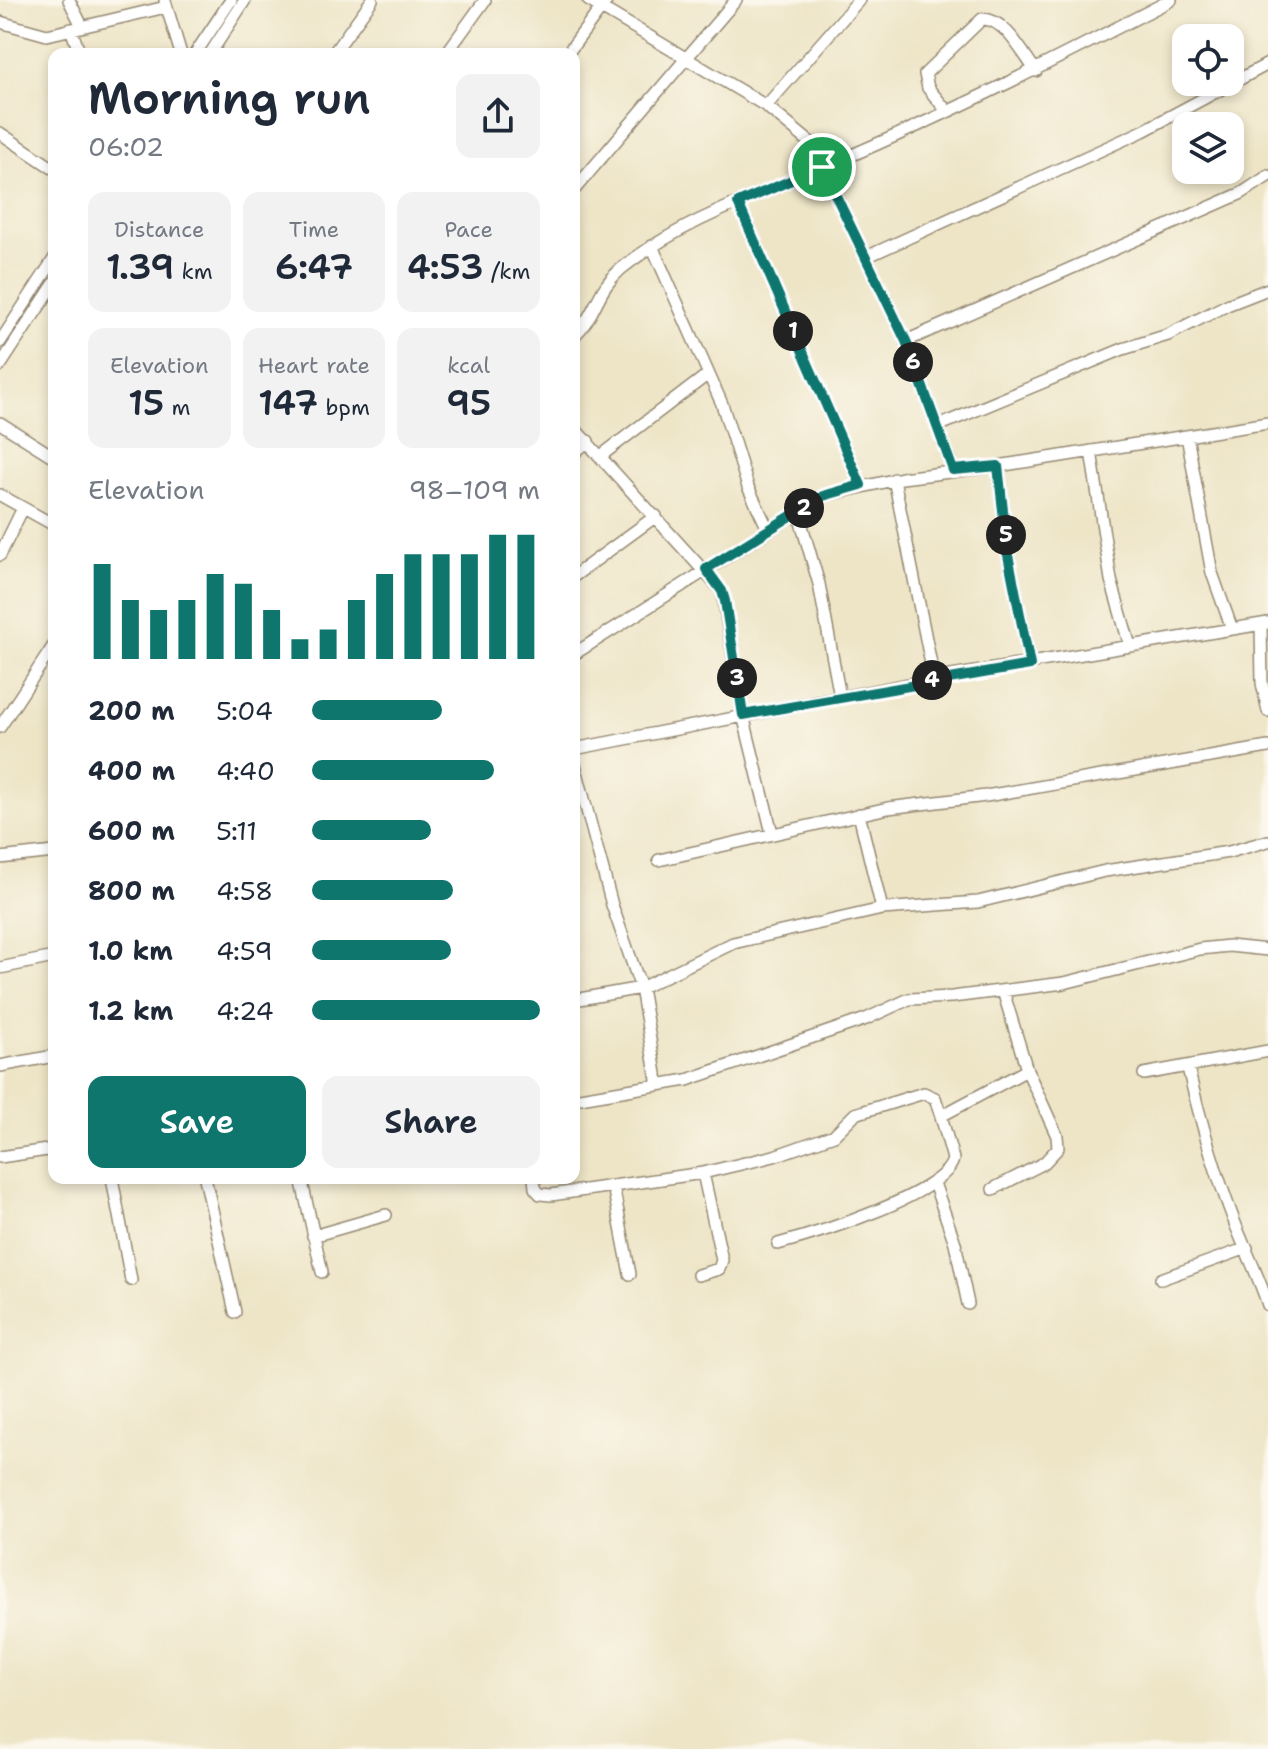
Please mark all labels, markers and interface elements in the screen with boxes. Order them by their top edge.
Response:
map controls [1172,24,1244,184]
button: locate [1172,24,1244,96]
text: Morning run [88,69,371,128]
button: share [456,74,540,158]
button: layers [1172,112,1244,184]
text: 06:02 [88,129,164,164]
pin [788,133,856,201]
icon: arrive [800,145,844,189]
text: Distance [114,215,204,244]
text: Time [289,215,339,244]
text: Pace [444,215,493,244]
text: 1.39 [106,244,174,290]
text: 6:47 [275,244,353,290]
text: 4:53 [407,244,484,290]
text: km [174,257,213,286]
text: /km [484,257,530,286]
pin: 1 [773,311,813,351]
text: 1 [788,316,798,345]
pin: 6 [893,342,933,382]
text: 6 [905,347,921,376]
text: Elevation [110,351,209,380]
text: Heart rate [258,351,370,380]
text: kcal [447,351,490,380]
text: 15 [128,380,164,426]
text: 147 [258,380,318,426]
text: 95 [446,380,491,426]
text: m [164,393,191,422]
text: bpm [318,393,370,422]
text: Elevation [88,472,204,507]
text: 98–109 m [409,472,540,507]
pin: 2 [784,488,824,528]
text: 2 [796,493,812,522]
pin: 5 [986,515,1026,555]
text: 5 [999,520,1013,549]
pin: 3 [717,658,757,698]
pin: 4 [912,660,952,700]
text: 3 [729,663,745,692]
text: 4 [924,665,940,694]
text: 200 m [88,693,175,728]
text: 5:04 [216,693,273,728]
text: 400 m [88,753,175,788]
text: 4:40 [216,753,275,788]
text: 600 m [88,813,175,848]
text: 5:11 [216,813,257,848]
text: 800 m [88,873,175,908]
text: 4:58 [216,873,273,908]
text: 1.0 km [88,933,173,968]
text: 4:59 [216,933,273,968]
text: 1.2 km [88,993,173,1028]
text: 4:24 [216,993,274,1028]
button: Save [88,1076,306,1168]
button: Share [322,1076,540,1168]

